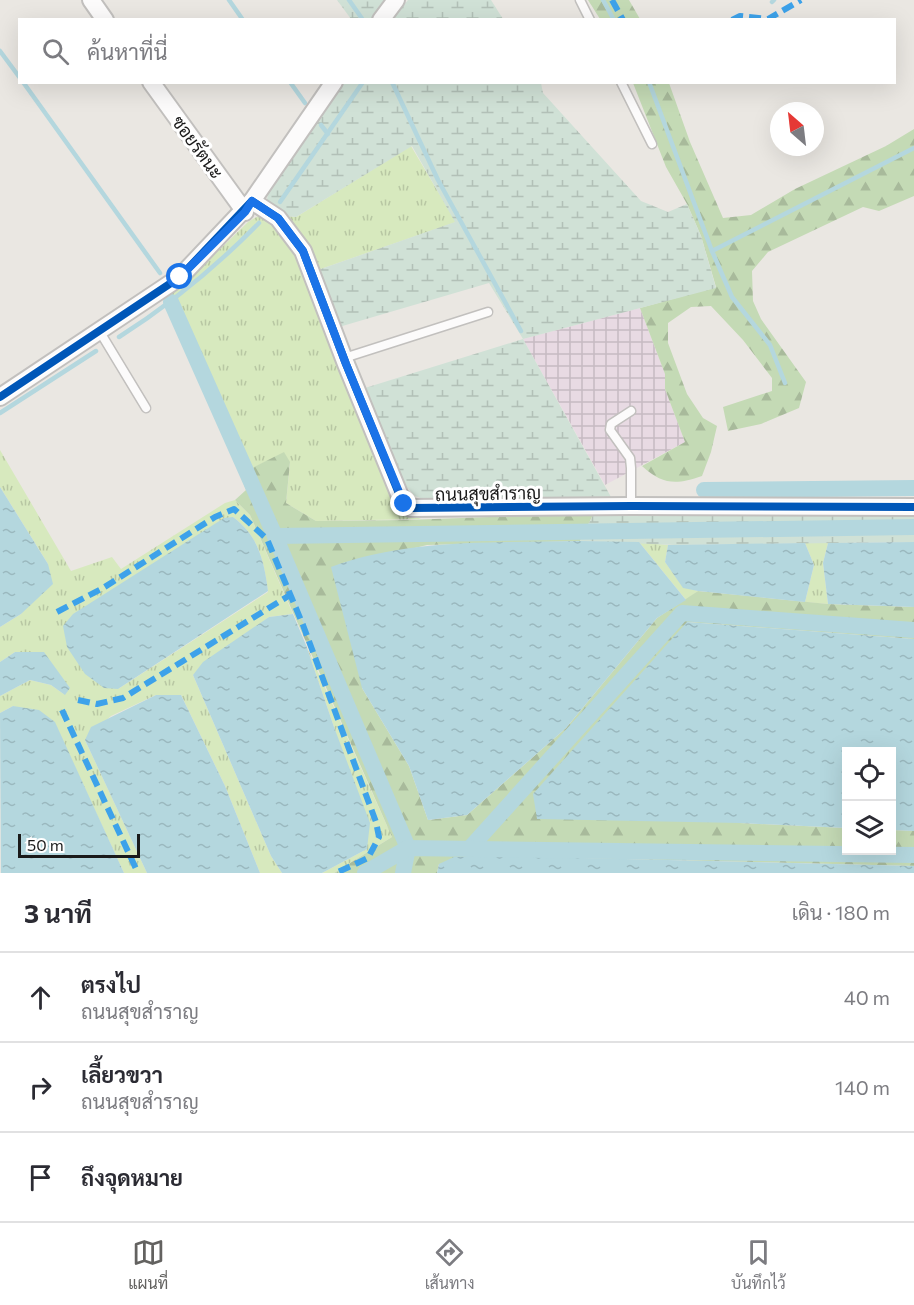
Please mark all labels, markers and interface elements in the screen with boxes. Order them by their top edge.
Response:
search box [18,18,896,84]
icon: search [39,35,72,68]
text: ค้นหาที่นี่ [87,38,167,65]
north arrow [770,102,824,156]
street label: ซอยรัตนะ [168,111,228,183]
route start [166,263,192,289]
street label: ถนนสุขสำราญ [435,481,541,507]
route end [390,490,416,516]
map controls [842,747,896,855]
button: locate [842,747,896,801]
button: layers [842,801,896,855]
scale bar [18,831,140,858]
text: 50 m [27,835,64,854]
text: 3 นาที [24,897,92,928]
text: เดิน · 180 m [792,900,890,924]
text: ตรงไป [81,971,141,998]
icon: ahead [24,981,57,1014]
text: 40 m [844,985,890,1009]
text: ถนนสุขสำราญ [81,999,199,1023]
text: เลี้ยวขวา [81,1061,163,1088]
icon: right [24,1071,57,1104]
text: 140 m [835,1075,890,1099]
text: ถนนสุขสำราญ [81,1089,199,1113]
icon: arrive [24,1161,57,1194]
text: ถึงจุดหมาย [81,1164,183,1191]
tab: แผนที่ [128,1236,168,1293]
tab: เส้นทาง [425,1236,475,1293]
tab: บันทึกไว้ [731,1236,786,1293]

